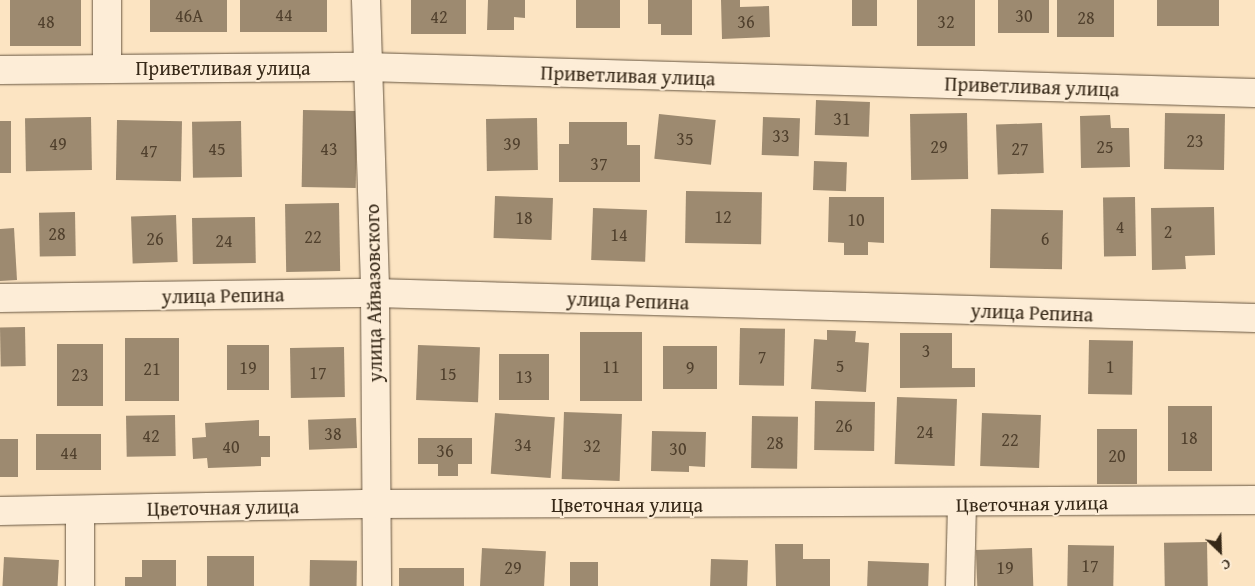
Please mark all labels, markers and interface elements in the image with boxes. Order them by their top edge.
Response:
house number: 44 [275,4,293,26]
house number: 46А [175,5,203,27]
house number: 30 [1015,5,1033,27]
house number: 42 [430,6,448,28]
house number: 28 [1077,7,1095,29]
house number: 48 [37,11,55,33]
house number: 36 [737,11,755,33]
house number: 32 [937,11,955,33]
street label: Приветливая улица [135,55,311,79]
street label: Приветливая улица [540,60,716,90]
street label: Приветливая улица [944,71,1120,101]
house number: 31 [833,108,851,130]
house number: 33 [772,125,790,147]
house number: 35 [676,128,694,150]
house number: 23 [1186,130,1204,152]
house number: 49 [49,133,67,155]
house number: 39 [503,133,521,155]
house number: 29 [930,136,948,158]
house number: 25 [1096,136,1114,158]
house number: 45 [208,138,226,160]
house number: 43 [320,138,338,160]
house number: 27 [1011,138,1029,160]
house number: 47 [140,140,158,162]
house number: 37 [590,153,608,175]
street label: улица Айвазовского [359,204,387,382]
house number: 12 [714,206,732,228]
house number: 18 [515,207,533,229]
house number: 10 [847,209,865,231]
house number: 4 [1116,216,1124,238]
house number: 2 [1164,221,1172,243]
house number: 28 [48,223,66,245]
house number: 14 [610,224,628,246]
house number: 22 [304,226,322,248]
house number: 26 [146,228,164,250]
house number: 6 [1041,228,1049,250]
house number: 24 [215,230,233,252]
street label: улица Репина [161,282,285,308]
street label: улица Репина [566,286,690,314]
street label: улица Репина [970,298,1094,326]
house number: 3 [922,340,930,362]
house number: 7 [758,346,766,368]
house number: 5 [836,355,844,377]
house number: 11 [602,356,620,378]
house number: 1 [1106,356,1114,378]
house number: 19 [239,357,257,379]
house number: 9 [686,357,694,379]
house number: 21 [143,358,161,380]
house number: 17 [309,362,327,384]
house number: 15 [439,363,457,385]
house number: 23 [71,364,89,386]
house number: 13 [515,366,533,388]
house number: 26 [835,415,853,437]
house number: 24 [916,421,934,443]
house number: 38 [324,423,342,445]
house number: 42 [142,425,160,447]
house number: 18 [1180,427,1198,449]
house number: 22 [1001,429,1019,451]
house number: 28 [766,432,784,454]
house number: 34 [514,434,532,456]
house number: 32 [583,435,601,457]
house number: 40 [222,436,240,458]
house number: 30 [669,438,687,460]
house number: 36 [436,440,454,462]
house number: 44 [60,442,78,464]
house number: 20 [1108,445,1126,467]
street label: Цветочная улица [956,490,1108,516]
street label: Цветочная улица [551,492,703,516]
street label: Цветочная улица [147,494,299,520]
north arrow [1195,526,1245,576]
text: С [1218,554,1234,575]
house number: 17 [1081,555,1099,577]
house number: 29 [504,557,522,579]
house number: 19 [996,557,1014,579]

